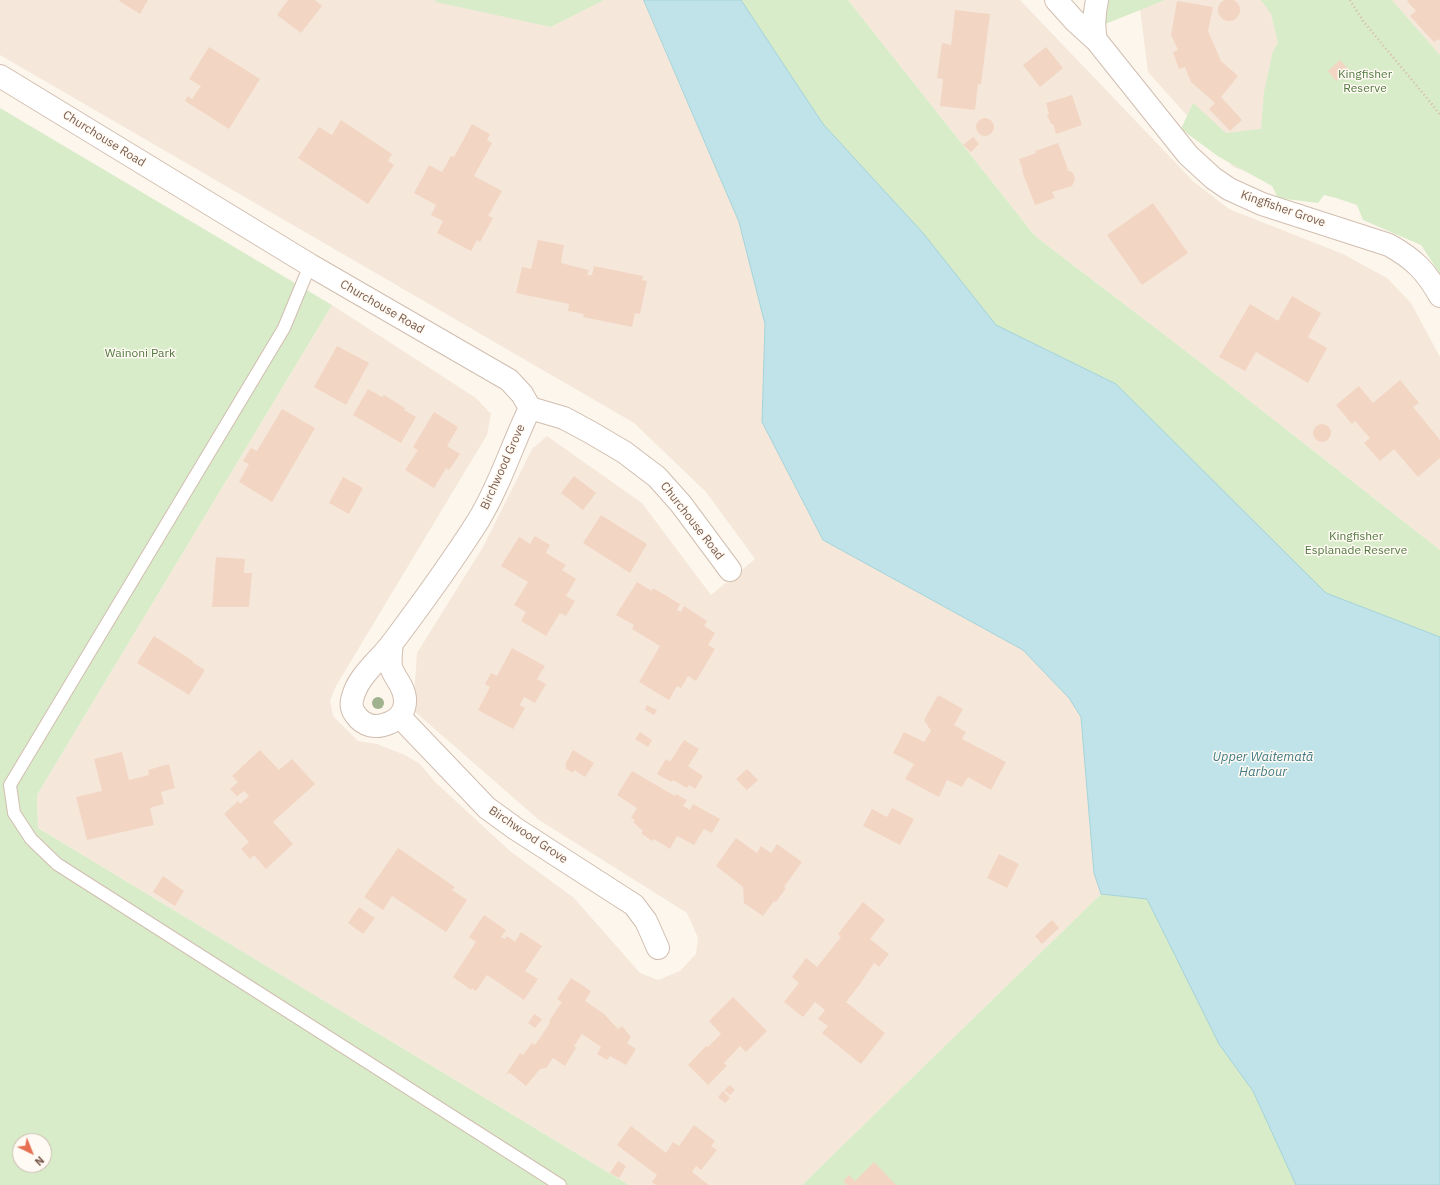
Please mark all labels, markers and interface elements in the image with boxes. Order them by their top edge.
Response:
park label: Kingfisher Reserve [1338,68,1392,96]
street label: Churchouse Road [60,108,148,170]
street label: Kingfisher Grove [1239,188,1327,230]
street label: Churchouse Road [337,277,427,337]
park label: Wainoni Park [105,347,175,361]
street label: Birchwood Grove [478,422,528,512]
street label: Churchouse Road [657,479,727,563]
park label: Kingfisher Esplanade Reserve [1305,530,1407,558]
water label: Upper Waitematā Harbour [1213,749,1313,780]
street label: Birchwood Grove [486,803,570,867]
north arrow [12,1133,52,1173]
text: N [32,1153,47,1169]

